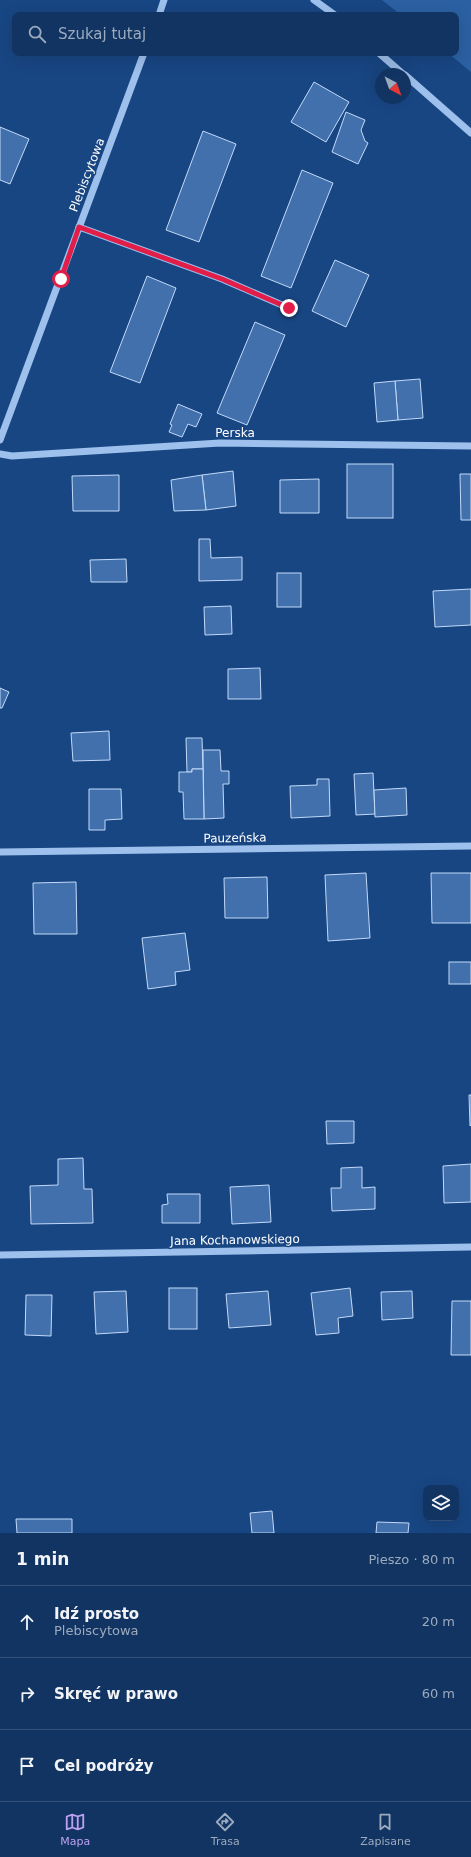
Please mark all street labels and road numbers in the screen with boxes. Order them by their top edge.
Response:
street label: Plebiscytowa [66,136,108,214]
street label: Perska [215,426,255,440]
street label: Pauzeńska [203,830,267,846]
street label: Jana Kochanowskiego [169,1232,300,1248]

